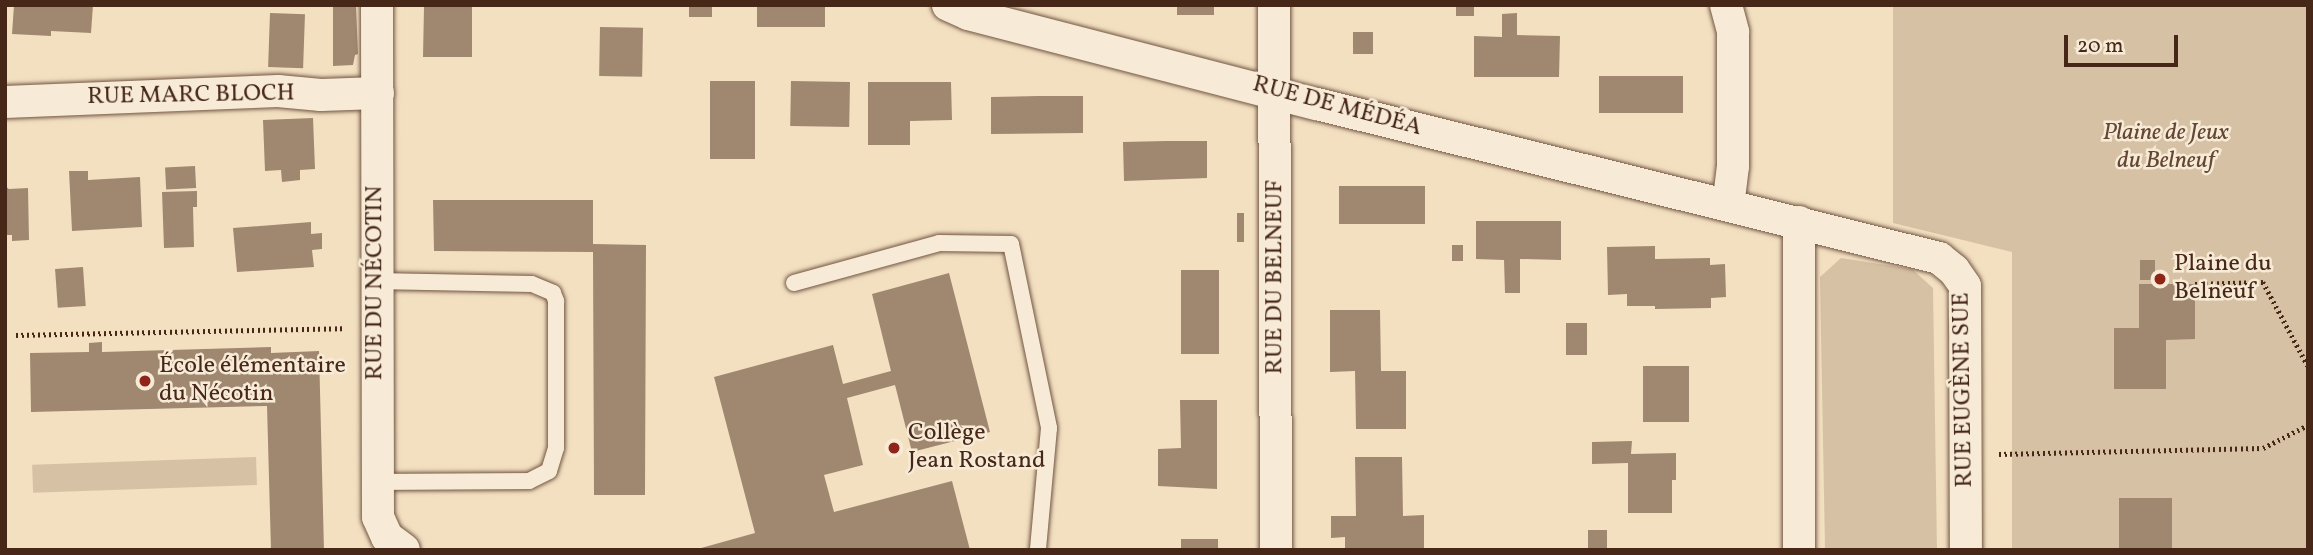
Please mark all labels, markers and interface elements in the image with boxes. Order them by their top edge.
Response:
scale bar [2068,21,2182,65]
text: 20 m [2077,32,2123,61]
street label: RUE DE MÉDÉA [1249,71,1425,143]
street label: RUE MARC BLOCH [87,80,295,112]
park label: Plaine de Jeux du Belneuf [2103,120,2229,176]
street label: RUE DU BELNEUF [1262,179,1290,375]
street label: RUE DU NÉCOTIN [362,186,390,380]
place label: Plaine du Belneuf [2174,251,2272,307]
marker: Plaine du Belneuf [2152,271,2168,287]
street label: RUE EUGÈNE SUE [1948,292,1980,488]
place label: École élémentaire du Nécotin [159,353,346,409]
marker: École élémentaire du Nécotin [137,373,153,389]
place label: Collège Jean Rostand [908,420,1046,476]
marker: Collège Jean Rostand [886,440,902,456]

